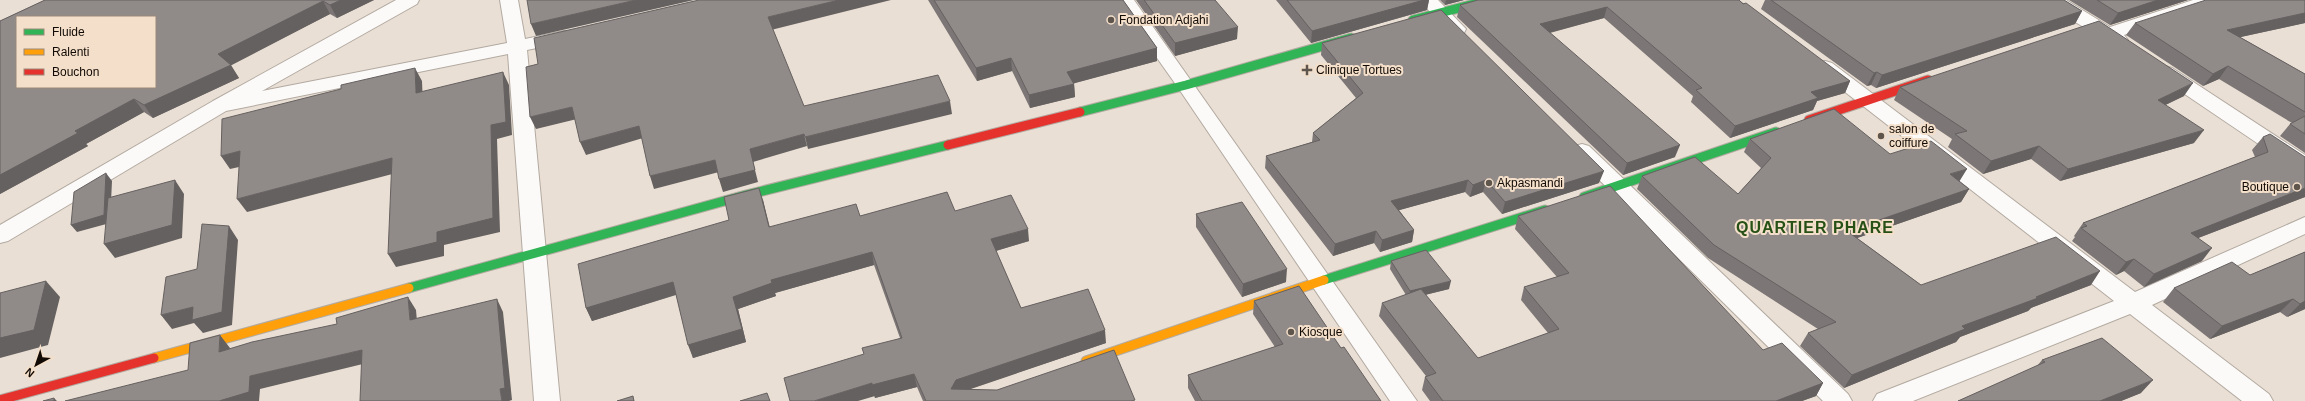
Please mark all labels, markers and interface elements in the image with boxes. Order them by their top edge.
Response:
place label: Fondation Adjahi [1119,13,1208,27]
marker: Fondation Adjahi [1106,15,1116,25]
legend [16,16,156,88]
text: Fluide [52,25,85,39]
text: Ralenti [52,45,89,59]
place label: Clinique Tortues [1316,63,1402,77]
marker: Clinique Tortues [1301,64,1313,76]
text: Bouchon [52,65,99,79]
place label: salon de coiffure [1889,122,1935,150]
marker: salon de coiffure [1876,131,1886,141]
place label: Akpasmandi [1497,176,1563,190]
marker: Akpasmandi [1484,178,1494,188]
place label: Boutique [2242,180,2289,194]
marker: Boutique [2292,182,2302,192]
district label: QUARTIER PHARE [1736,219,1894,236]
place label: Kiosque [1299,325,1343,339]
marker: Kiosque [1286,327,1296,337]
north arrow [16,345,56,385]
text: N [23,365,36,380]

